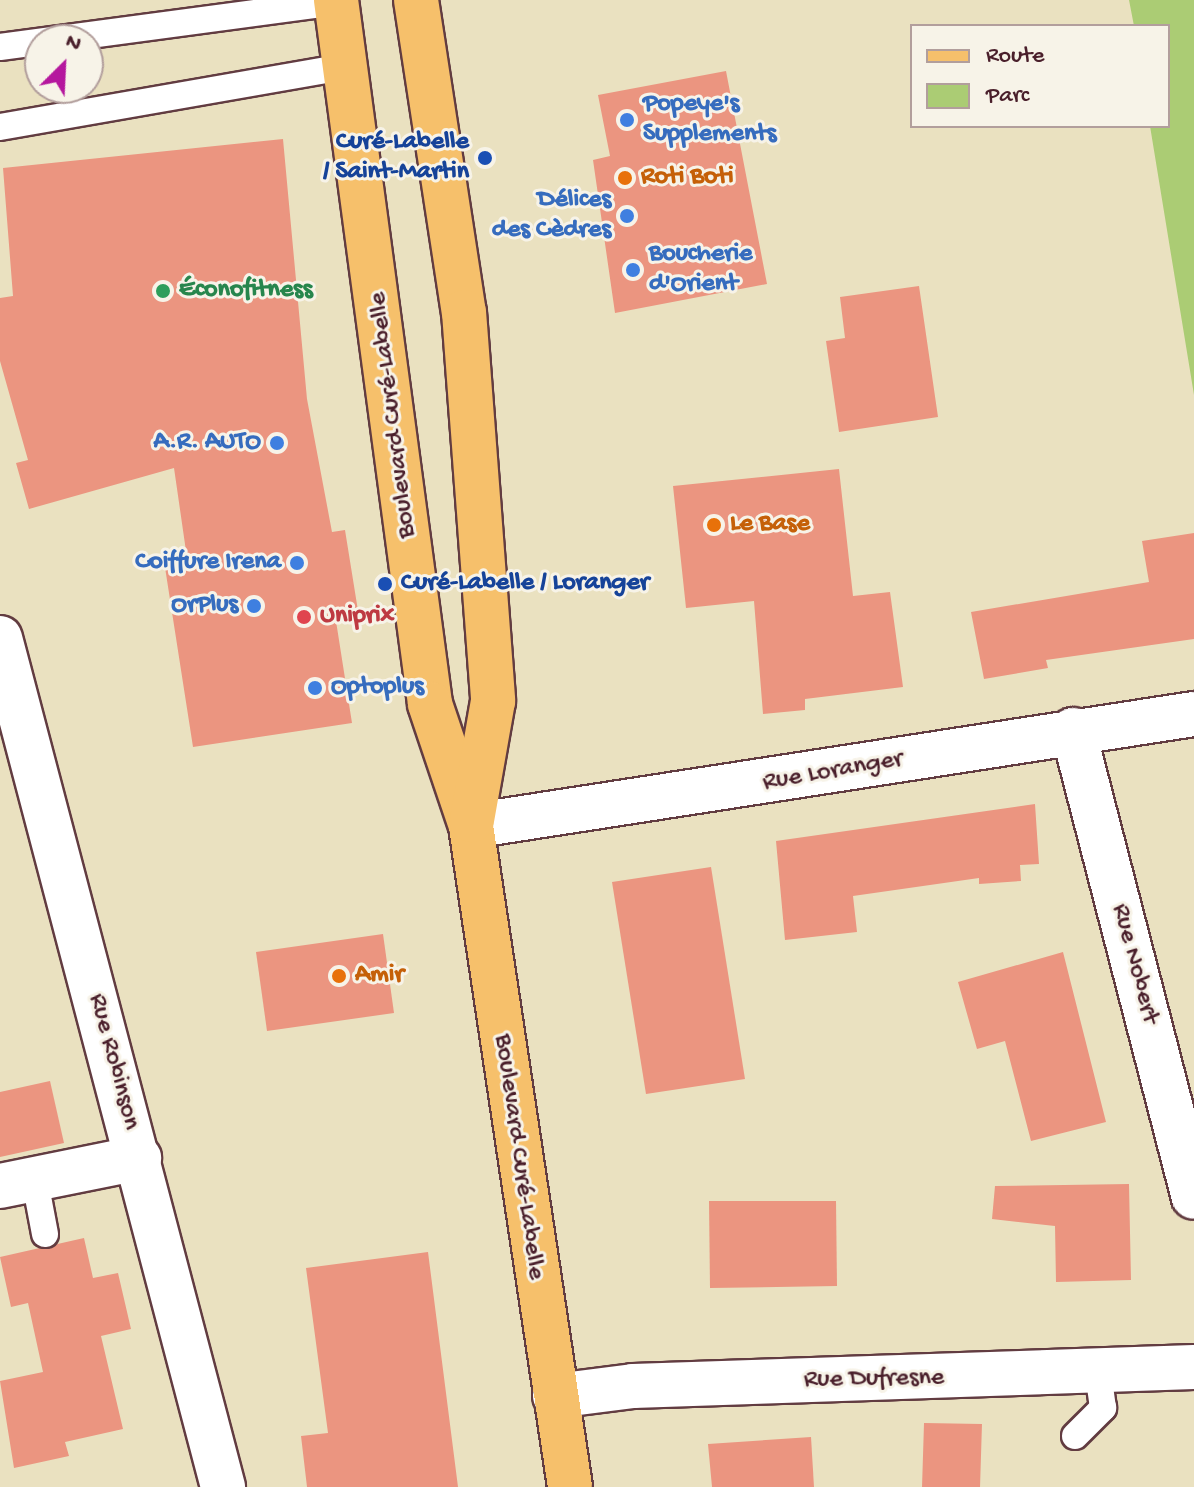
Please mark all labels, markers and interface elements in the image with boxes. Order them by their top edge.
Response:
north arrow [24,24,104,104]
legend [910,24,1170,128]
text: N [61,29,85,59]
text: Route [986,42,1044,71]
text: Parc [986,82,1029,111]
place label: Popeye's Supplements [643,89,776,150]
marker: Popeye's Supplements [618,111,636,129]
place label: Curé-Labelle / Saint-Martin [323,127,469,188]
marker: Curé-Labelle / Saint-Martin [476,149,494,167]
place label: Roti Boti [641,162,734,194]
marker: Roti Boti [616,169,634,187]
place label: Délices des Cèdres [492,185,611,246]
marker: Délices des Cèdres [618,207,636,225]
place label: Boucherie d'Orient [649,239,752,300]
marker: Boucherie d'Orient [624,261,642,279]
place label: Éconofitness [179,275,313,307]
marker: Éconofitness [154,282,172,300]
street label: Boulevard Curé-Labelle [363,290,425,540]
place label: A.R. AUTO [154,427,261,459]
marker: A.R. AUTO [268,434,286,452]
place label: Le Base [730,509,810,541]
marker: Le Base [705,516,723,534]
place label: Coiffure Irena [135,547,281,579]
marker: Coiffure Irena [288,554,306,572]
place label: Curé-Labelle / Loranger [401,568,649,600]
marker: Curé-Labelle / Loranger [376,575,394,593]
place label: OrPlus [171,590,238,622]
marker: OrPlus [245,597,263,615]
place label: Uniprix [320,601,394,633]
marker: Uniprix [295,608,313,626]
place label: Optoplus [331,672,424,704]
marker: Optoplus [306,679,324,697]
street label: Rue Loranger [760,744,906,800]
street label: Rue Nobert [1103,901,1165,1027]
place label: Amir [355,960,404,992]
marker: Amir [330,967,348,985]
street label: Rue Robinson [80,991,146,1133]
street label: Boulevard Curé-Labelle [485,1032,551,1282]
street label: Rue Dufresne [804,1363,944,1397]

